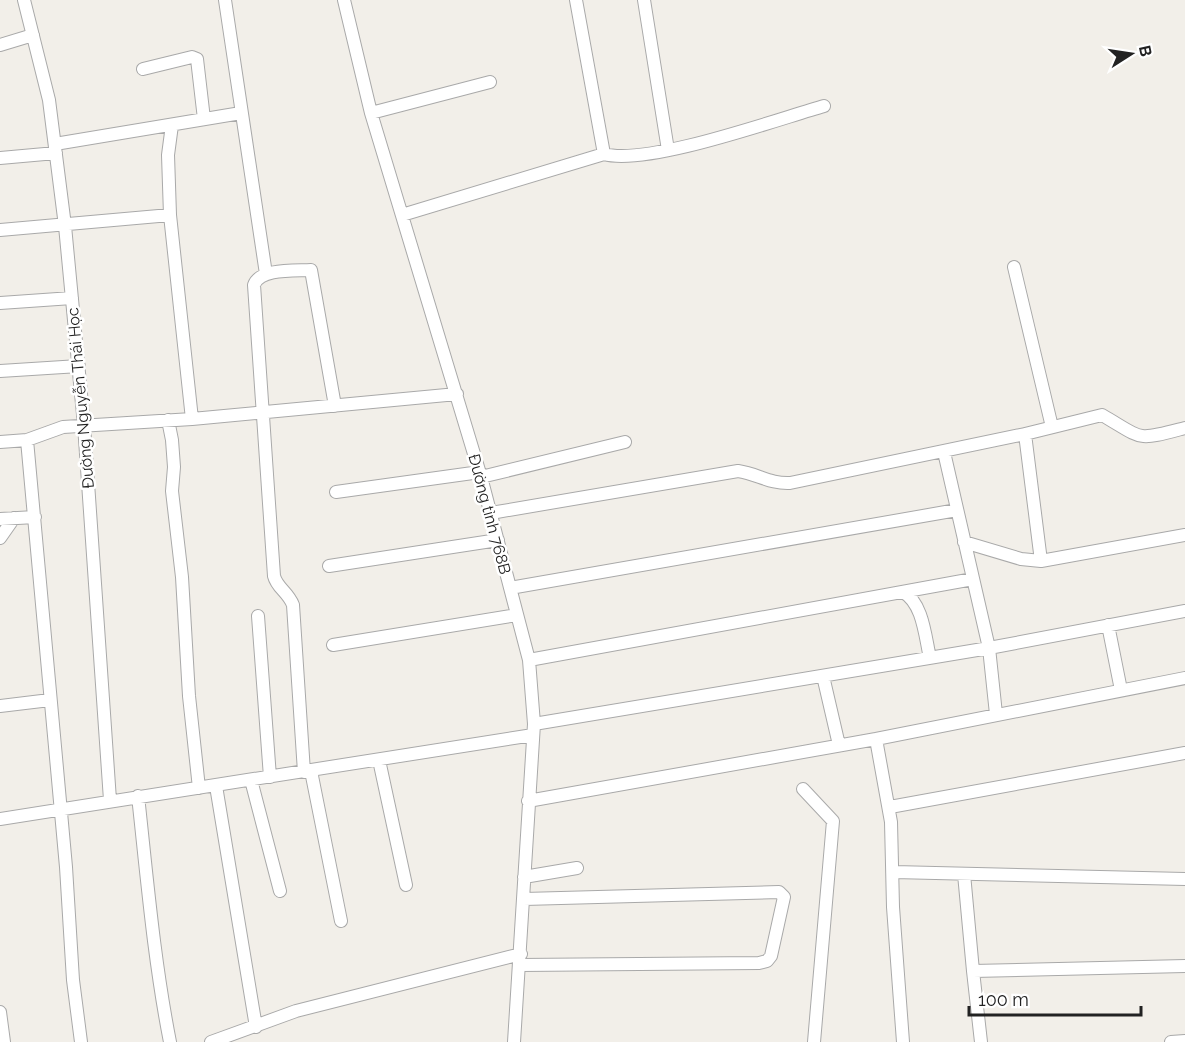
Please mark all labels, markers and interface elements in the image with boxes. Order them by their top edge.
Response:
north arrow [1101,24,1161,84]
text: B [1135,44,1156,58]
street label: Đường Nguyễn Thái Học [63,306,98,489]
street label: Đường tỉnh 768B [464,452,515,576]
scale bar [969,979,1142,1017]
text: 100 m [978,989,1029,1010]

